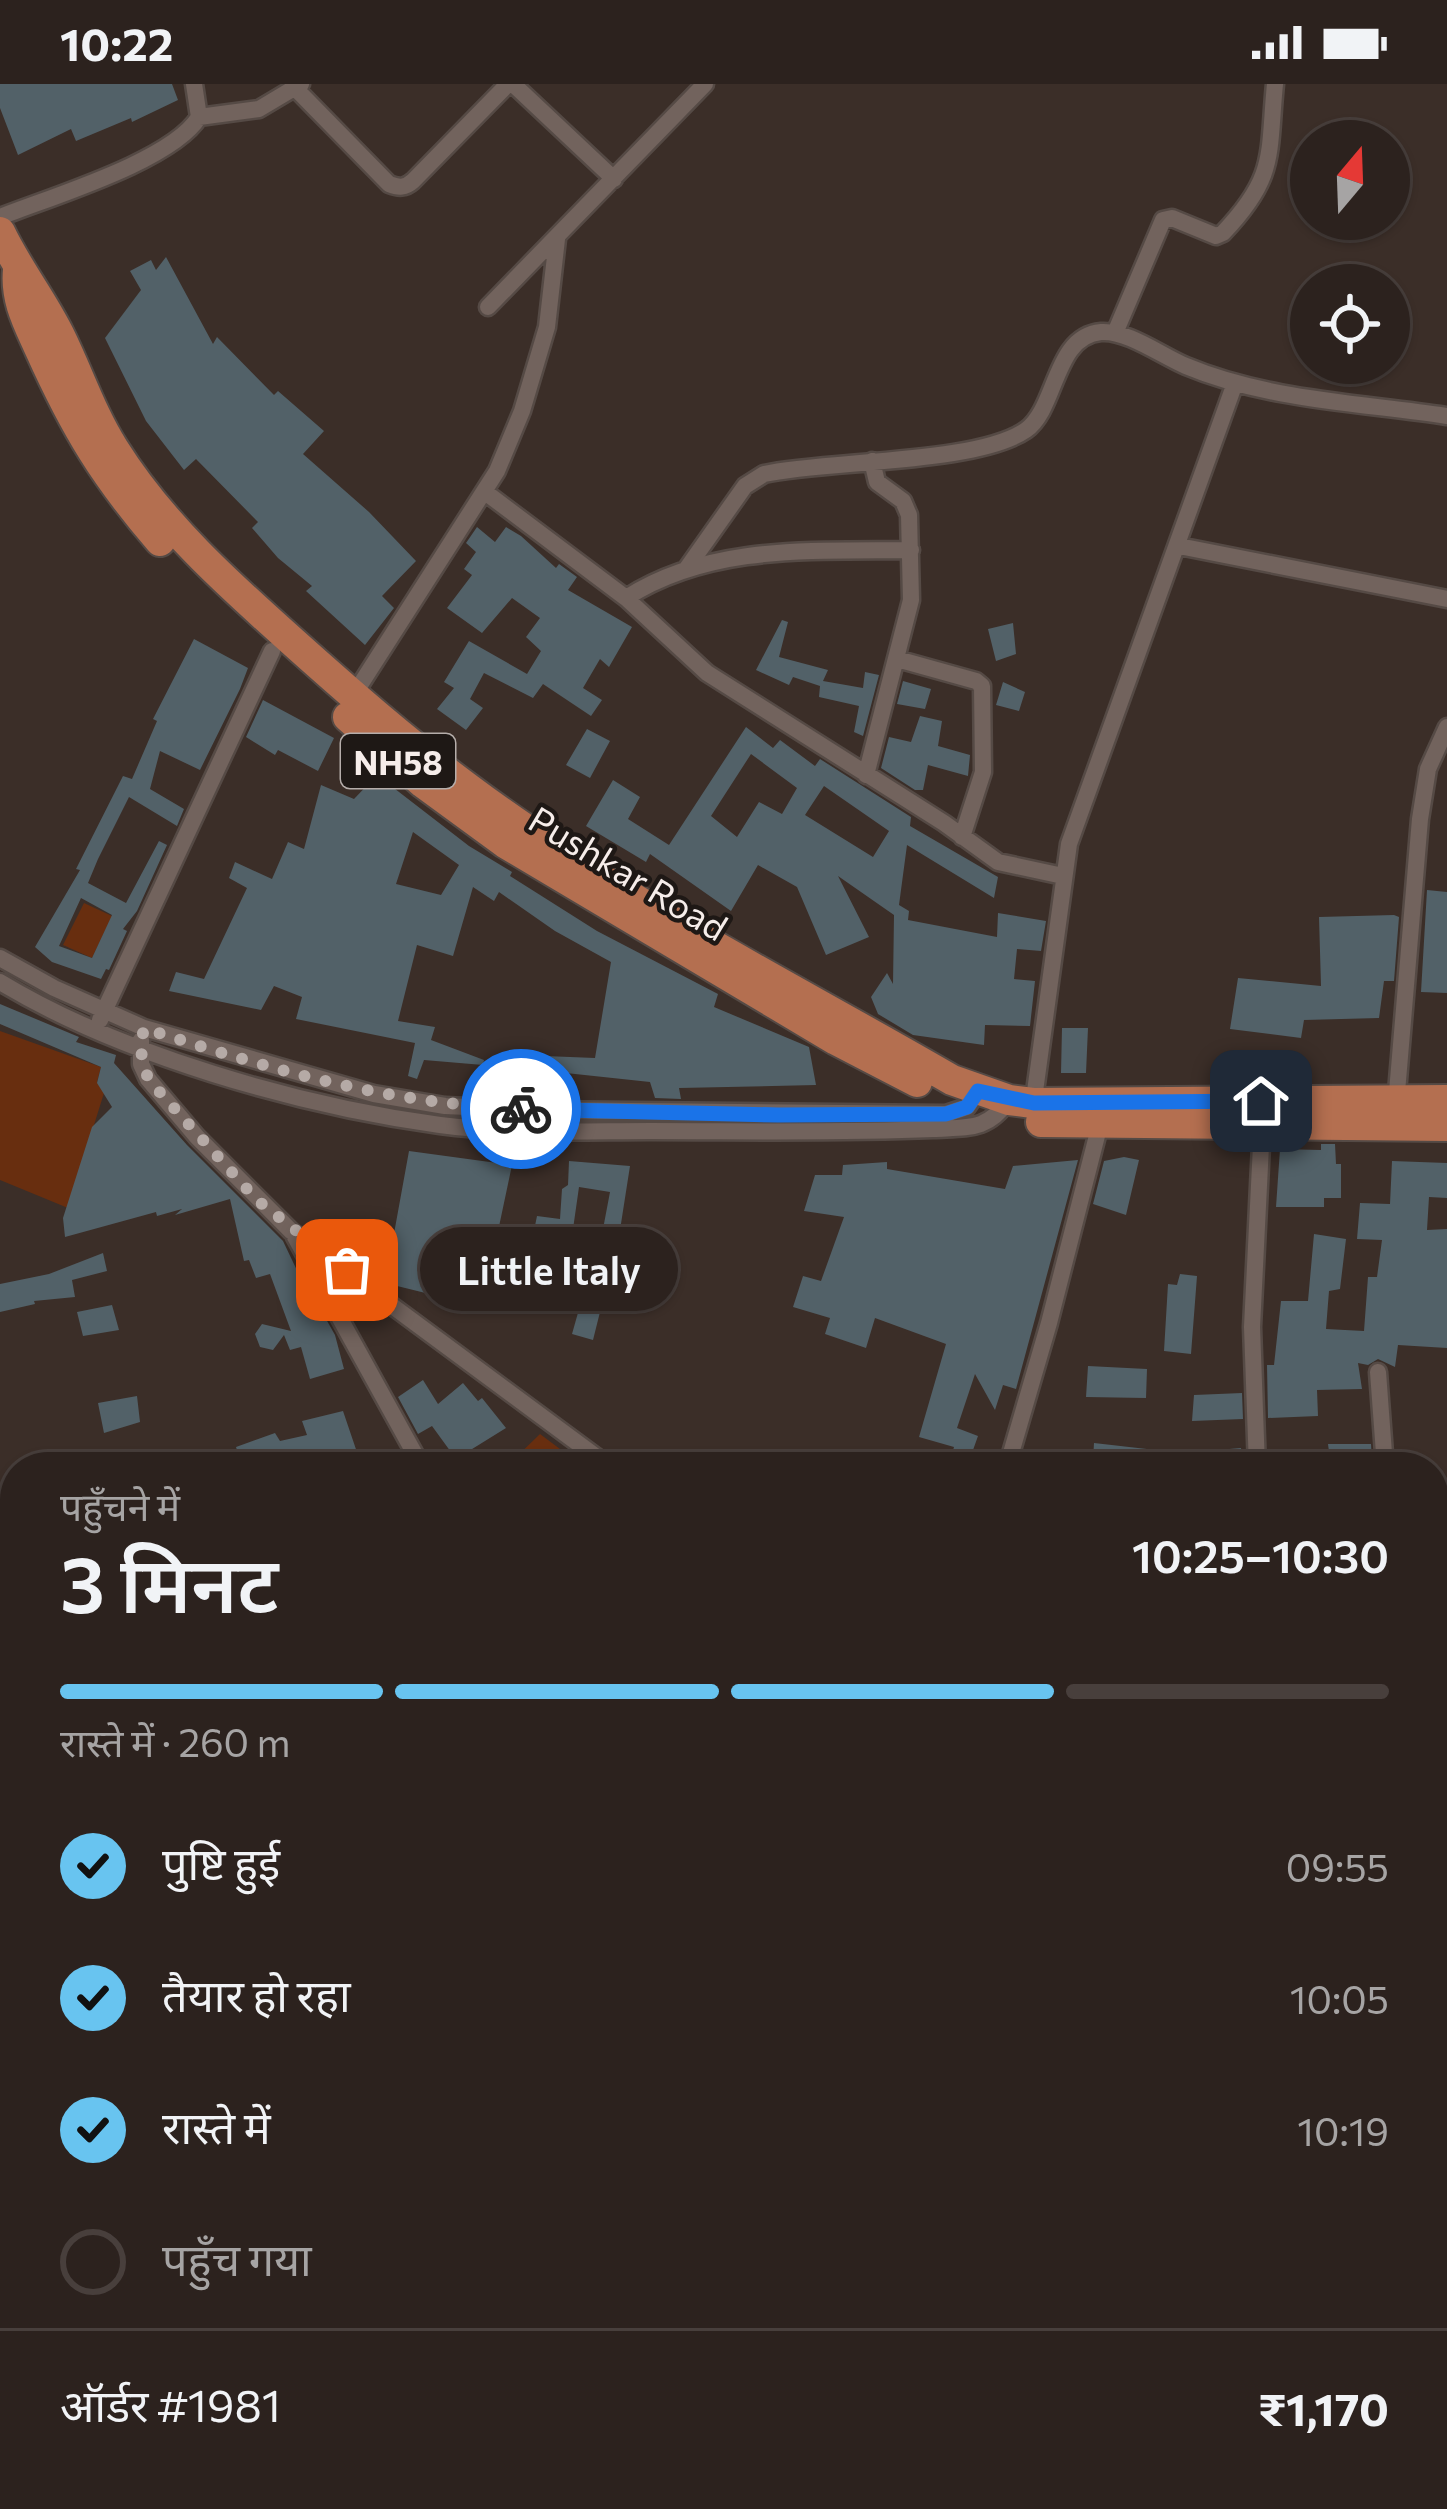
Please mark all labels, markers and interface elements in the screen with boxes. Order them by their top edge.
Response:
text: 10:22 [60,15,173,70]
north arrow [1290,120,1410,240]
map controls [1290,120,1410,384]
button: locate [1290,264,1410,384]
road number: NH58 [341,734,455,788]
street label: Pushkar Road [522,796,736,948]
courier [461,1049,581,1169]
pin [1210,1050,1312,1152]
icon: home [1228,1068,1294,1134]
icon: bike [488,1076,554,1142]
pin [296,1219,398,1321]
callout: Little Italy [419,1228,677,1312]
icon: bag [314,1237,380,1303]
text: Little Italy [457,1245,641,1293]
text: पहुँचने में [60,1481,180,1529]
text: 10:25–10:30 [1132,1527,1389,1582]
text: 3 मिनट [60,1534,278,1629]
text: रास्ते में · 260 m [60,1717,291,1765]
icon: check [60,1833,126,1899]
text: पुष्टि हुई [162,1834,280,1889]
text: 09:55 [1286,1842,1389,1890]
icon: check [60,1965,126,2031]
text: तैयार हो रहा [162,1966,351,2021]
text: 10:05 [1290,1974,1389,2022]
icon: check [60,2097,126,2163]
text: रास्ते में [162,2098,271,2153]
text: 10:19 [1297,2106,1389,2154]
text: पहुँच गया [162,2230,312,2285]
text: ऑर्डर #1981 [60,2376,281,2431]
text: ₹1,170 [1258,2380,1389,2435]

